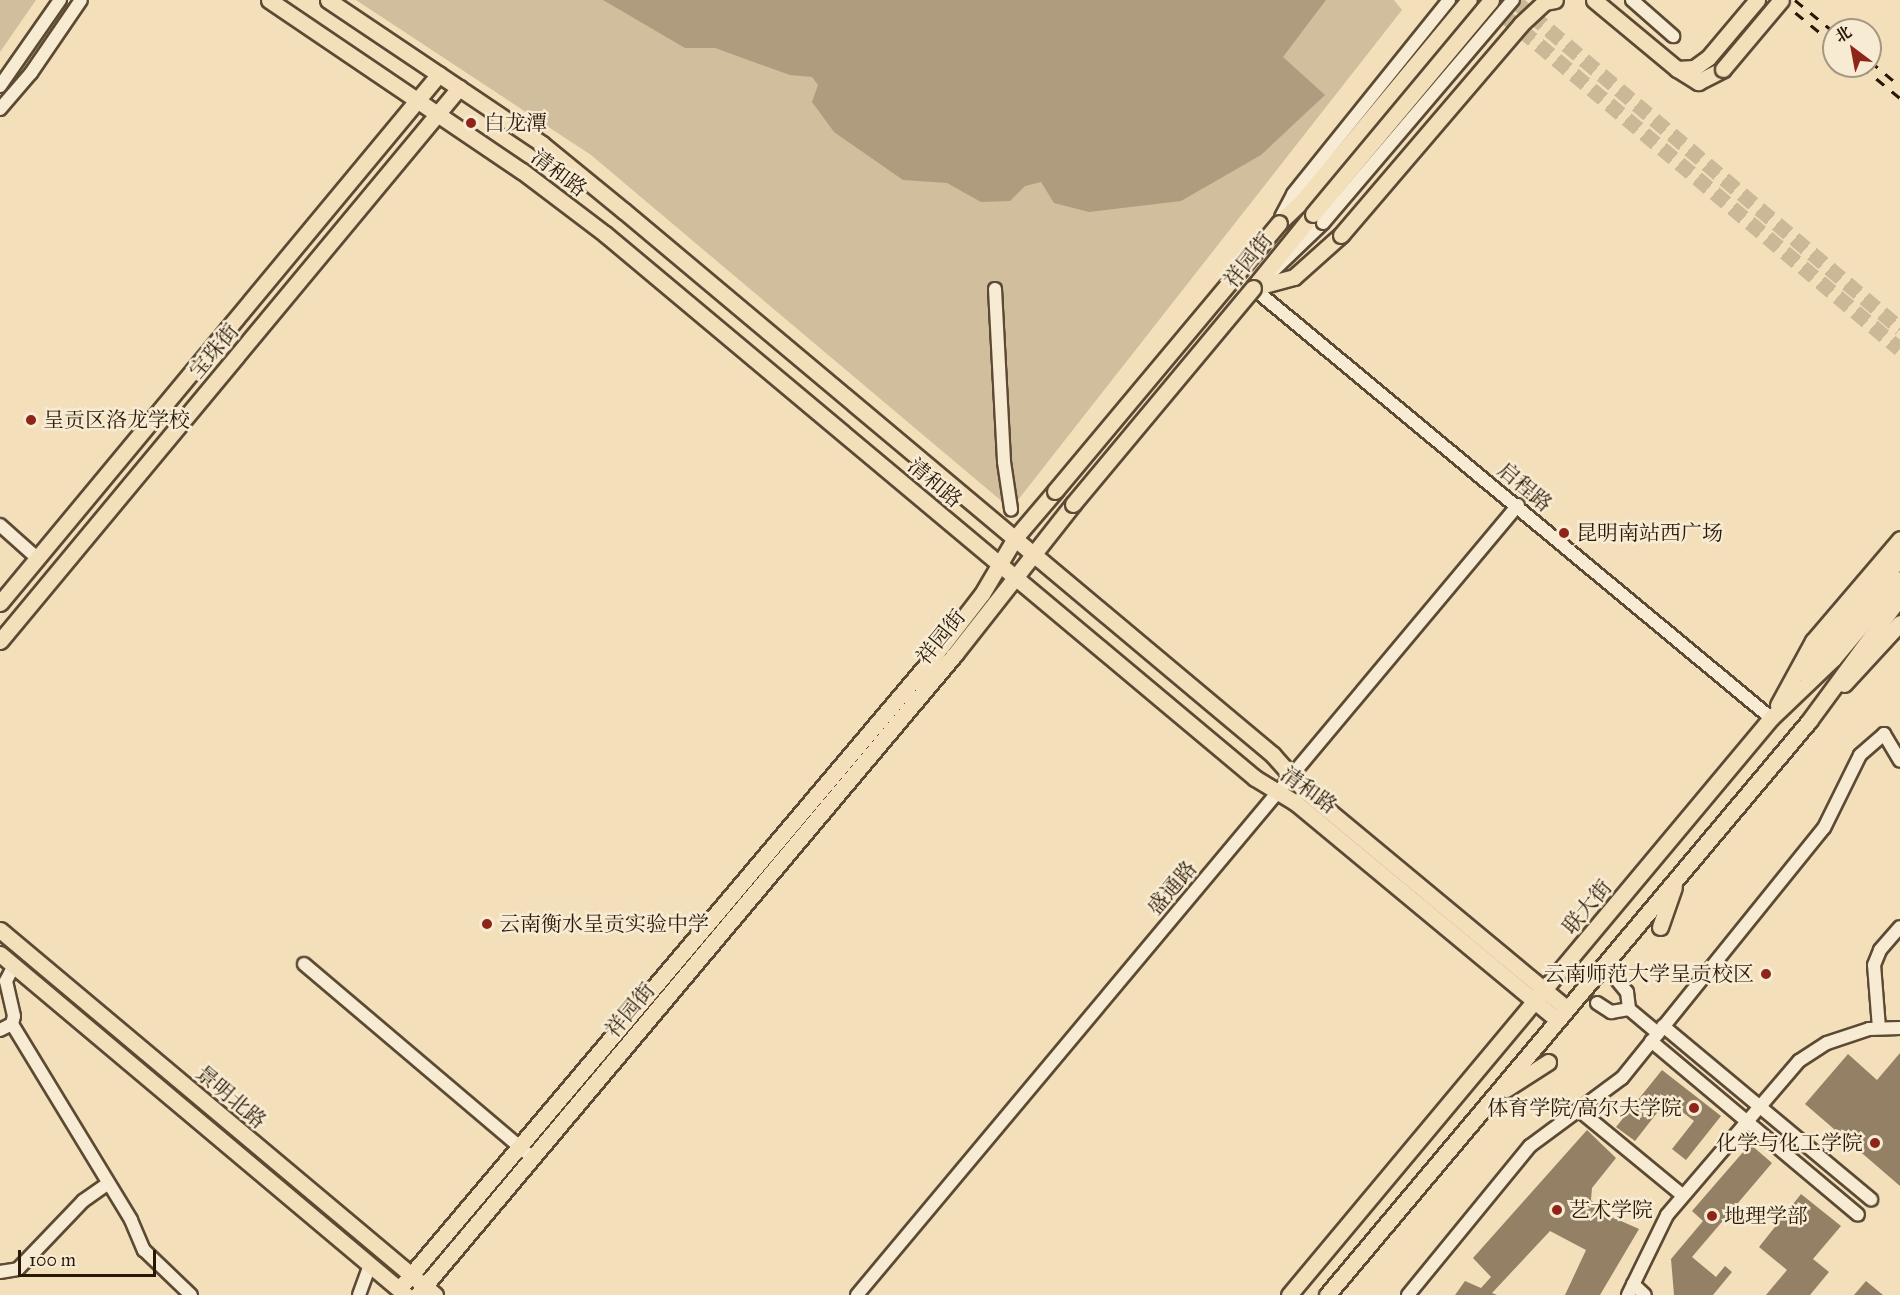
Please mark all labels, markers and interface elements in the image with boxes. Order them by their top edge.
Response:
north arrow [1822,18,1882,78]
text: 北 [1831,22,1855,46]
place label: 白龙潭 [484,110,547,136]
marker: 白龙潭 [462,114,480,132]
street label: 清和路 [526,144,592,202]
street label: 祥园街 [1218,228,1278,292]
street label: 宝珠街 [184,319,244,383]
place label: 呈贡区洛龙学校 [43,407,190,433]
marker: 呈贡区洛龙学校 [24,413,38,427]
street label: 清和路 [903,453,967,513]
street label: 启程路 [1493,457,1557,517]
place label: 昆明南站西广场 [1576,520,1723,546]
marker: 昆明南站西广场 [1557,526,1571,540]
street label: 祥园街 [911,605,971,669]
street label: 清和路 [1276,761,1342,819]
street label: 盛通路 [1142,856,1202,920]
street label: 联大街 [1557,875,1617,939]
place label: 云南衡水呈贡实验中学 [499,911,709,937]
marker: 云南衡水呈贡实验中学 [480,917,494,931]
place label: 云南师范大学呈贡校区 [1544,961,1754,987]
marker: 云南师范大学呈贡校区 [1759,967,1773,981]
street label: 祥园街 [600,978,660,1042]
street label: 景明北路 [191,1060,271,1134]
place label: 体育学院/高尔夫学院 [1487,1095,1682,1121]
marker: 体育学院/高尔夫学院 [1687,1101,1701,1115]
place label: 化学与化工学院 [1716,1130,1863,1156]
marker: 化学与化工学院 [1868,1136,1882,1150]
place label: 艺术学院 [1569,1197,1653,1223]
marker: 艺术学院 [1550,1203,1564,1217]
place label: 地理学部 [1724,1203,1808,1229]
marker: 地理学部 [1705,1209,1719,1223]
scale bar [21,1238,159,1276]
text: 100 m [29,1249,76,1271]

